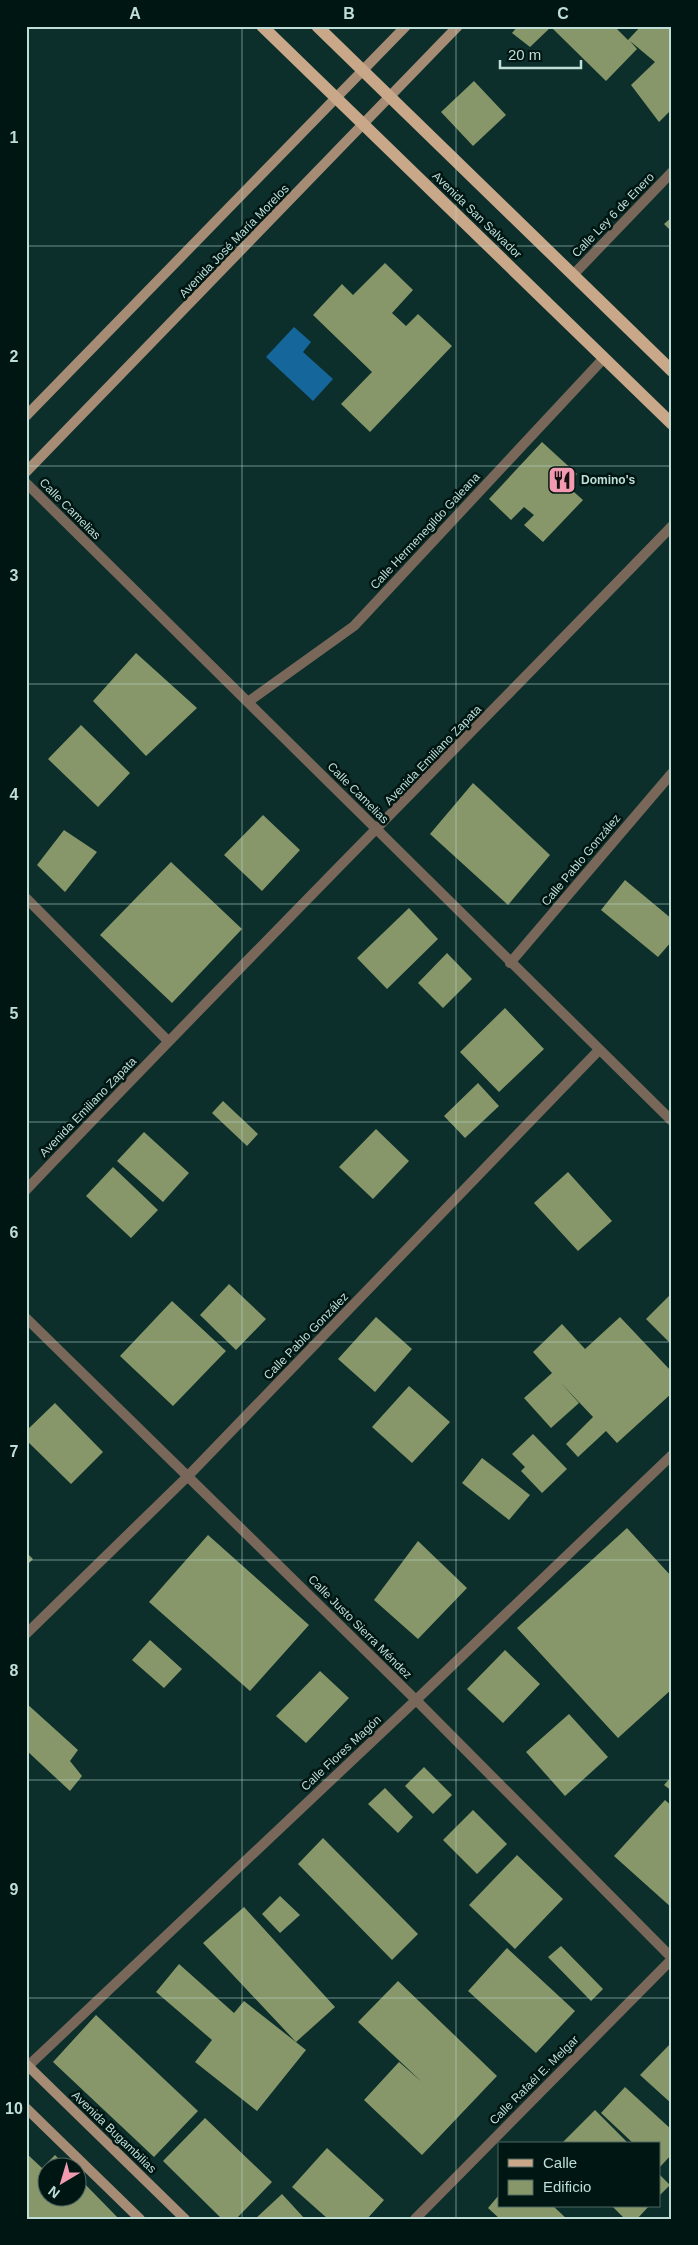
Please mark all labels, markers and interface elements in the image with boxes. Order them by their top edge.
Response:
text: A [129,5,141,22]
text: B [343,5,355,22]
text: C [557,5,569,22]
scale bar [500,38,582,70]
text: 20 m [508,46,541,63]
text: 1 [10,129,19,146]
street label: Avenida San Salvador [430,169,524,261]
street label: Calle Ley 6 de Enero [569,170,657,260]
street label: Avenida José María Morelos [176,182,292,300]
text: 2 [10,348,19,365]
restaurant icon: Domino's [547,465,577,495]
street label: Calle Hermenegildo Galeana [367,470,483,592]
place label: Domino's [581,473,636,487]
street label: Calle Camelias [37,476,103,542]
text: 3 [10,567,19,584]
street label: Avenida Emiliano Zapata [382,702,485,808]
street label: Calle Camelias [325,760,391,826]
text: 4 [10,786,19,803]
street label: Calle Pablo González [539,811,623,909]
text: 5 [10,1005,19,1022]
street label: Avenida Emiliano Zapata [37,1054,140,1160]
text: 6 [10,1224,19,1241]
street label: Calle Pablo González [261,1290,351,1382]
text: 7 [10,1443,19,1460]
street label: Calle Justo Sierra Méndez [305,1572,415,1682]
text: 8 [10,1662,19,1679]
street label: Calle Flores Magón [298,1712,384,1794]
text: 9 [10,1881,19,1898]
street label: Calle Rafaél E. Melgar [487,2033,581,2127]
street label: Avenida Bugambilias [69,2088,159,2176]
text: 10 [5,2100,23,2117]
legend [498,2142,660,2208]
text: Calle [543,2154,577,2171]
north arrow [38,2158,88,2208]
text: Edificio [543,2178,591,2195]
text: N [45,2183,63,2202]

